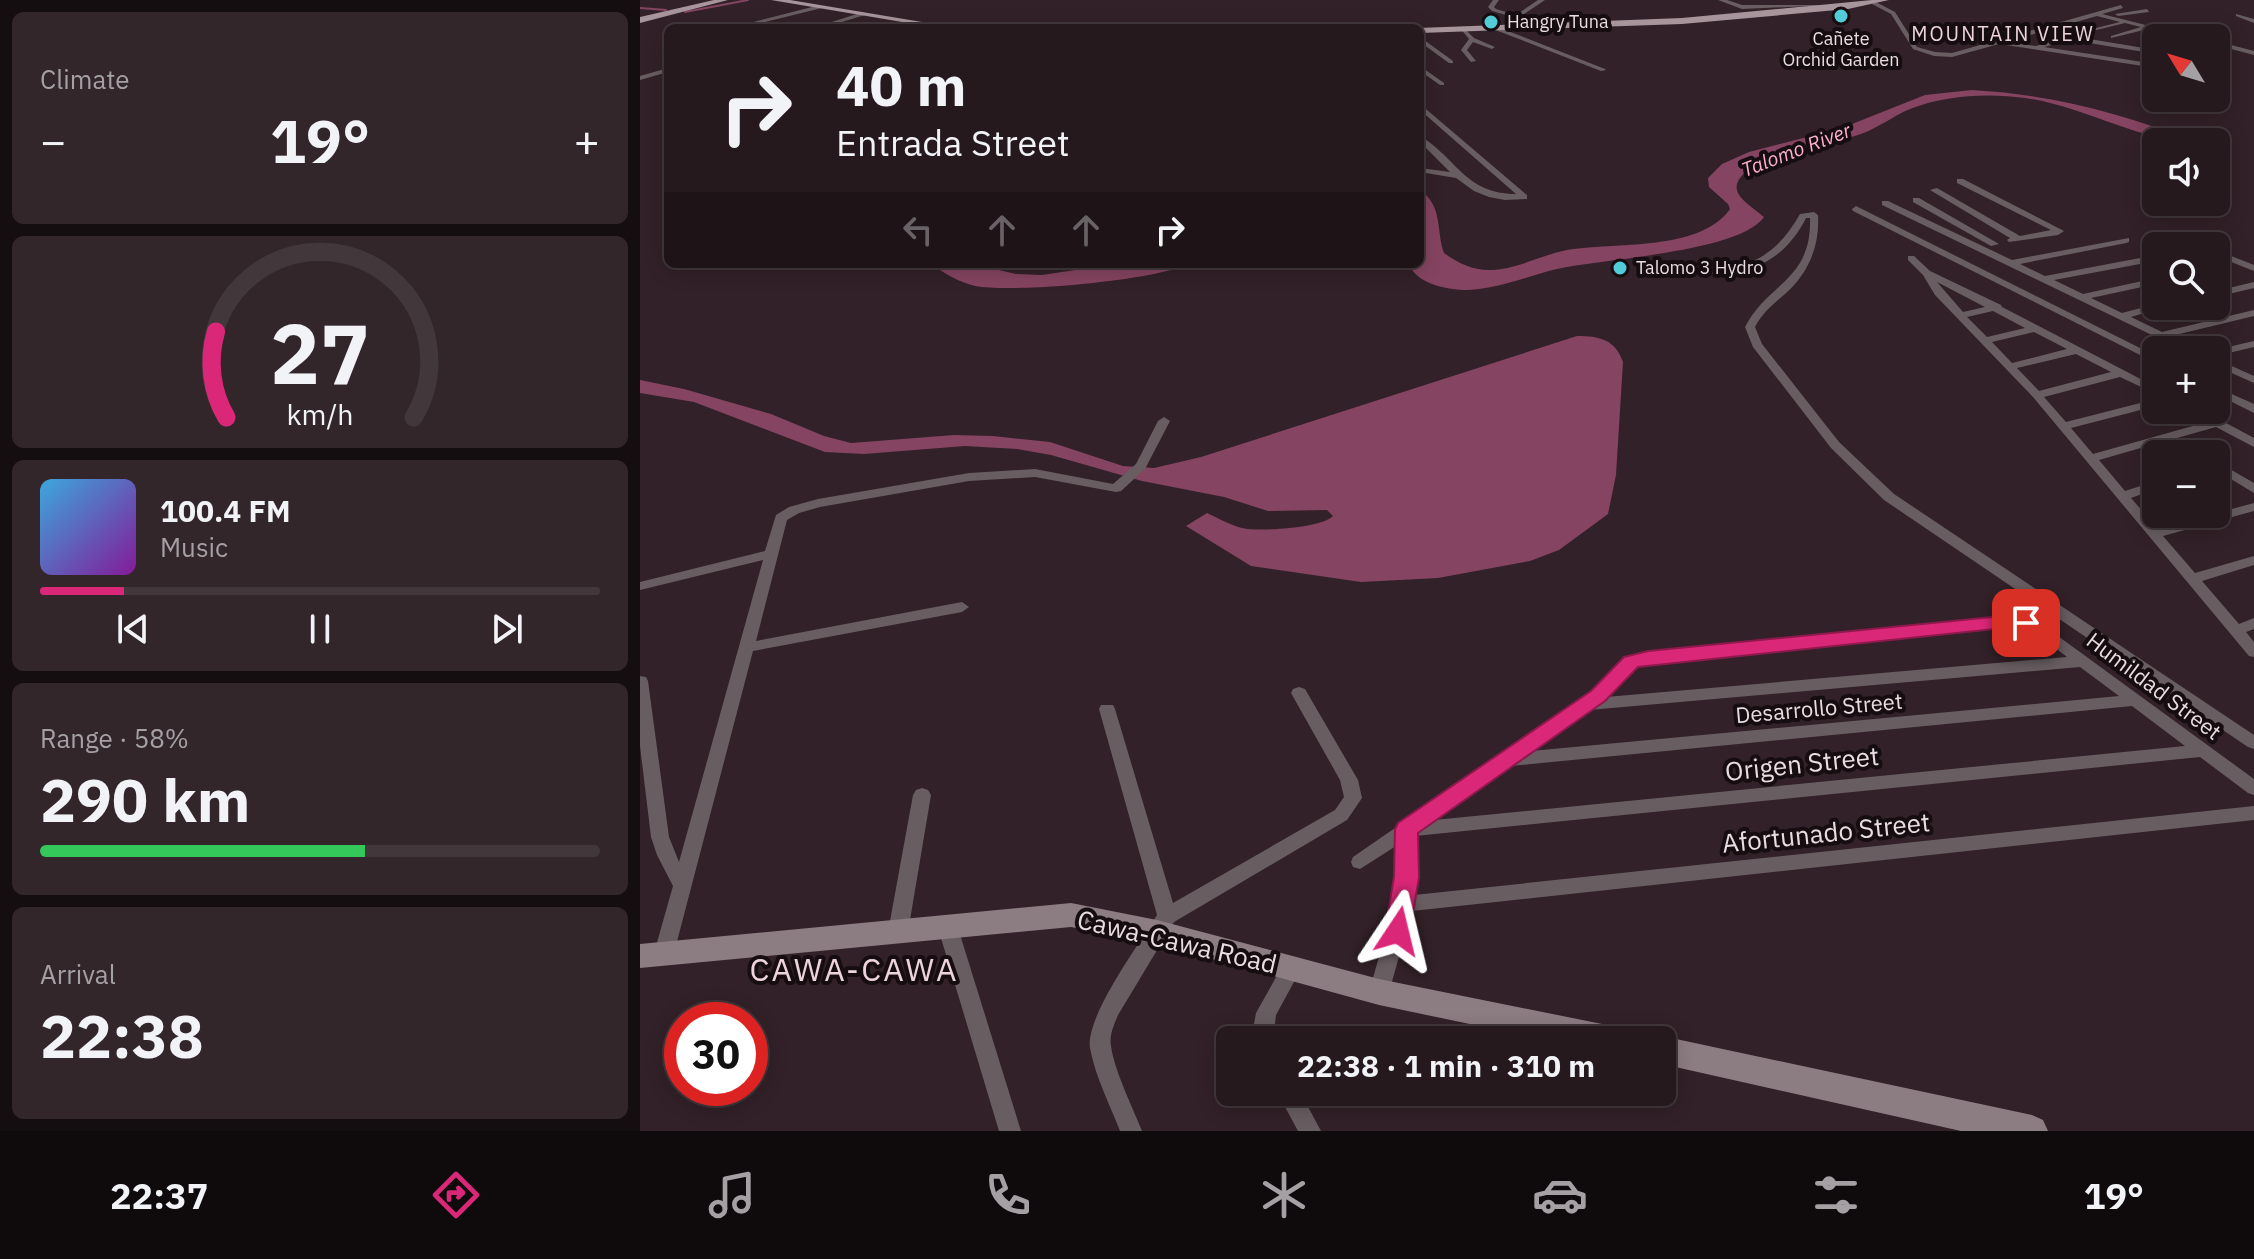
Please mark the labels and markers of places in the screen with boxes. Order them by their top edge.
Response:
marker: Cañete Orchid Garden [1832,7,1850,25]
place label: Hangry Tuna [1507,10,1609,33]
marker: Hangry Tuna [1482,13,1500,31]
place label: Cañete Orchid Garden [1783,27,1899,71]
place label: Talomo 3 Hydro [1636,256,1763,279]
marker: Talomo 3 Hydro [1611,259,1629,277]
pin [1992,589,2060,657]

